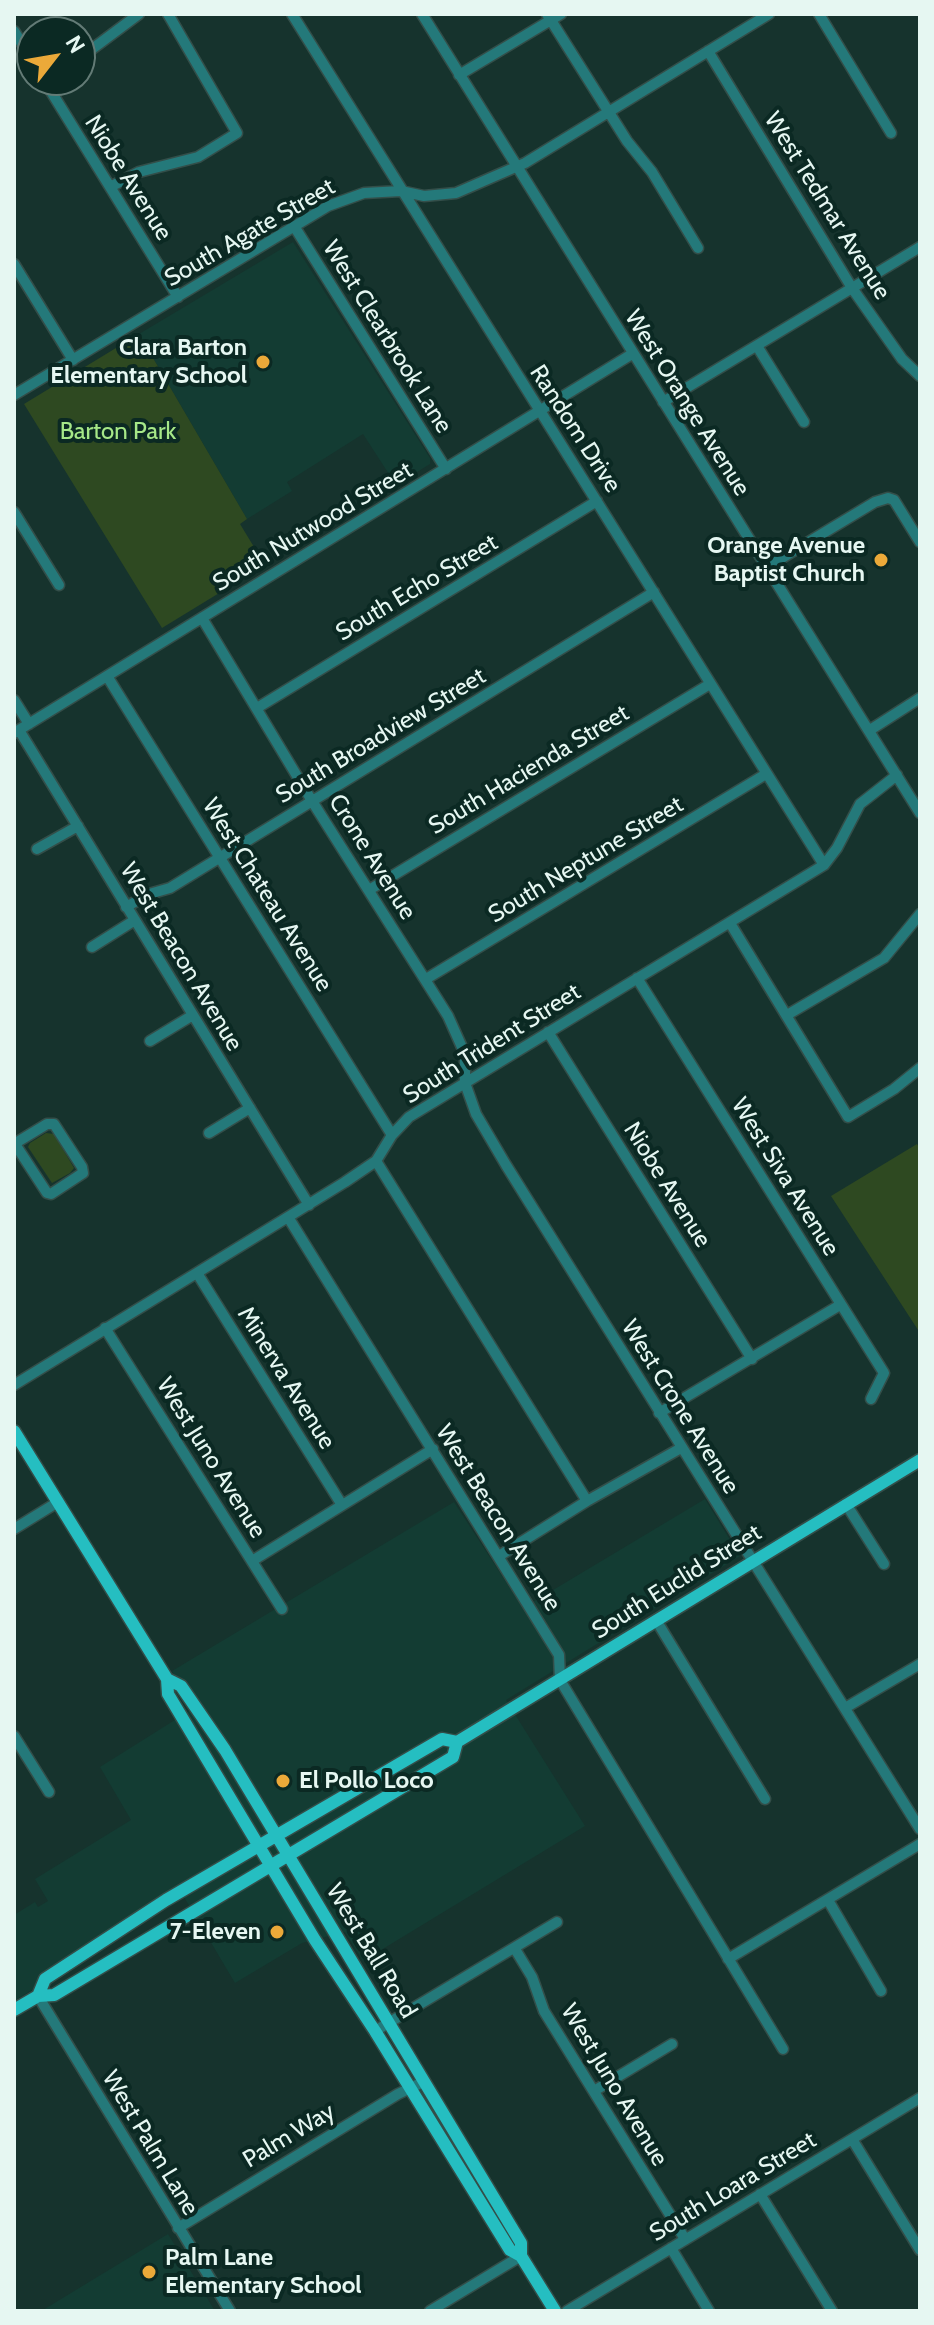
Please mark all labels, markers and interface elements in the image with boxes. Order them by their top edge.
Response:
north arrow [16,16,96,96]
text: N [60,31,91,58]
street label: West Tedmar Avenue [758,107,896,305]
street label: Niobe Avenue [78,110,178,246]
street label: South Agate Street [160,173,340,293]
street label: West Clearbrook Lane [316,235,458,439]
street label: West Orange Avenue [618,305,756,501]
place label: Clara Barton Elementary School [50,334,247,390]
marker: Clara Barton Elementary School [254,353,272,371]
street label: Random Drive [523,360,627,498]
park label: Barton Park [60,418,176,446]
street label: South Nutwood Street [208,456,418,598]
street label: South Echo Street [331,528,503,648]
place label: Orange Avenue Baptist Church [707,532,865,588]
marker: Orange Avenue Baptist Church [872,551,890,569]
street label: South Broadview Street [271,662,491,810]
street label: South Hacienda Street [424,699,634,841]
street label: Crone Avenue [322,789,422,925]
street label: South Neptune Street [484,791,688,929]
street label: West Chateau Avenue [196,793,338,997]
street label: West Beacon Avenue [113,858,249,1056]
street label: South Trident Street [398,978,586,1110]
street label: West Siva Avenue [725,1093,845,1261]
street label: Niobe Avenue [617,1117,717,1253]
street label: Minerva Avenue [231,1302,341,1454]
street label: West Crone Avenue [615,1315,745,1499]
street label: West Juno Avenue [150,1372,272,1544]
street label: West Beacon Avenue [429,1419,567,1617]
street label: South Euclid Street [587,1518,767,1646]
place label: El Pollo Loco [299,1767,434,1795]
marker: El Pollo Loco [274,1772,292,1790]
street label: West Ball Road [319,1878,423,2024]
place label: 7-Eleven [170,1918,261,1946]
marker: 7-Eleven [268,1923,286,1941]
street label: West Juno Avenue [554,1999,674,2171]
street label: West Palm Lane [95,2065,205,2221]
street label: Palm Way [238,2097,340,2175]
street label: South Loara Street [645,2126,821,2248]
place label: Palm Lane Elementary School [165,2244,362,2300]
marker: Palm Lane Elementary School [140,2263,158,2281]

